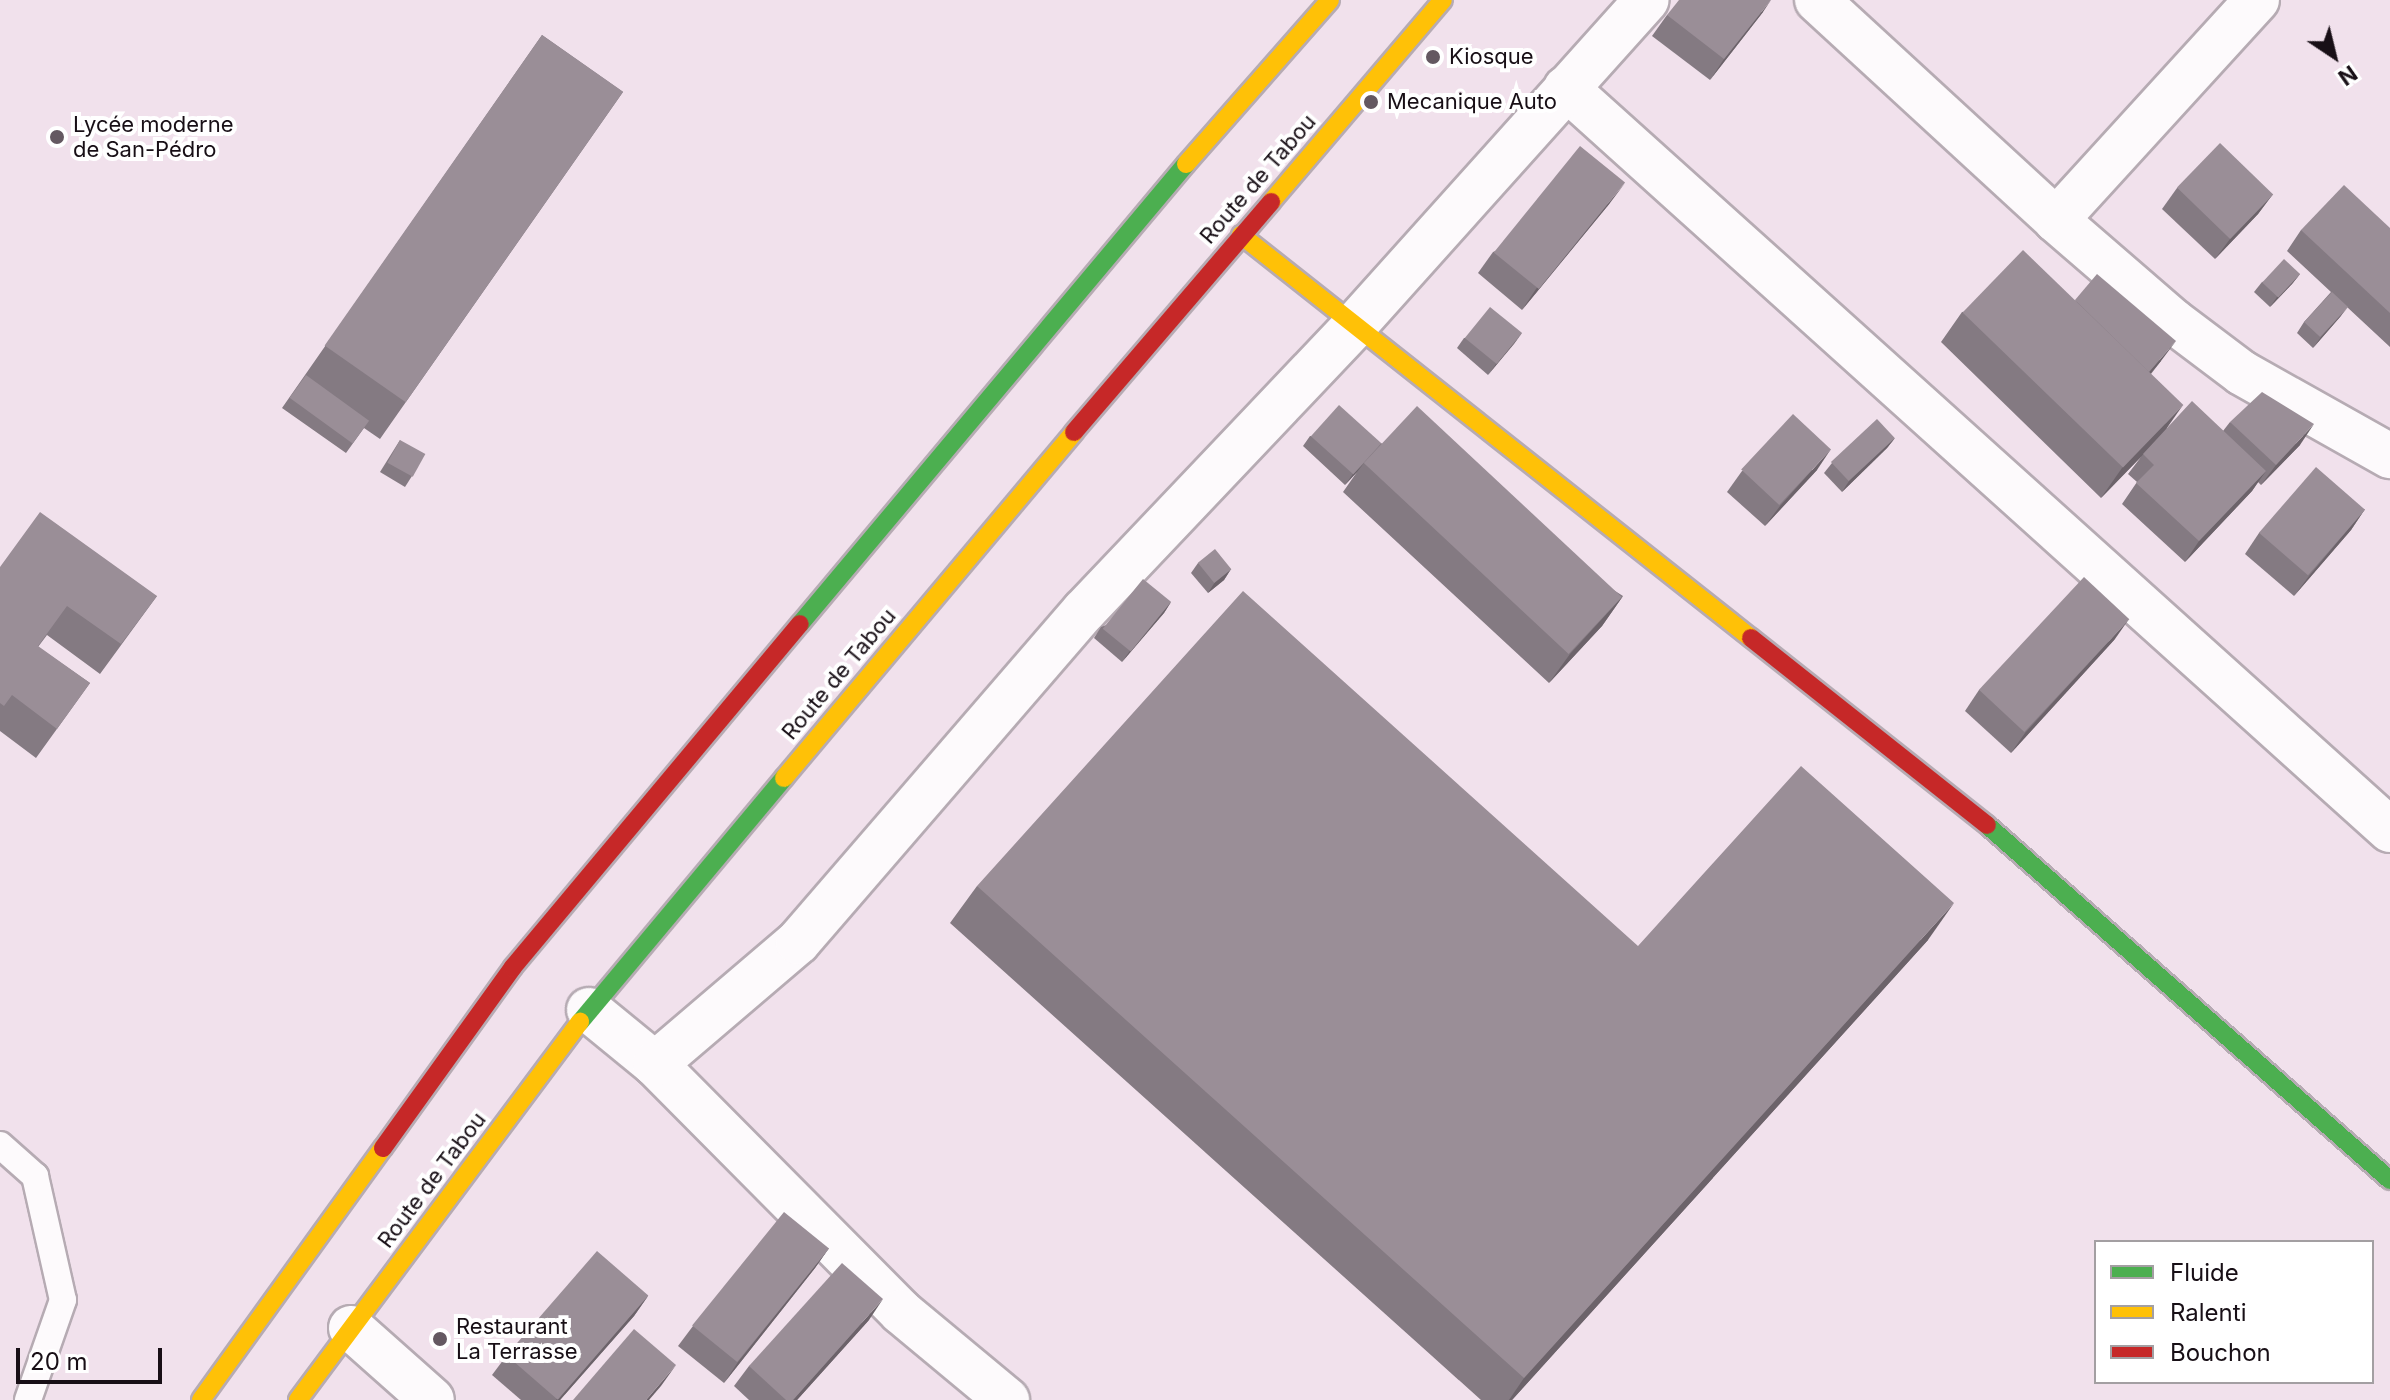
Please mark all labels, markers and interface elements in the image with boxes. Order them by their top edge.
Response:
north arrow [2294,16,2374,96]
place label: Kiosque [1449,44,1534,70]
marker: Kiosque [1424,48,1442,66]
text: N [2333,60,2362,91]
place label: Mecanique Auto [1387,89,1557,115]
marker: Mecanique Auto [1362,93,1380,111]
street label: Route de Tabou [1195,109,1321,249]
place label: Lycée moderne de San-Pédro [73,111,233,162]
marker: Lycée moderne de San-Pédro [48,128,66,146]
street label: Route de Tabou [776,603,902,745]
street label: Route de Tabou [372,1107,492,1253]
legend [2094,1240,2374,1384]
text: Fluide [2170,1258,2239,1287]
text: Ralenti [2170,1298,2246,1327]
place label: Restaurant La Terrasse [456,1313,578,1364]
marker: Restaurant La Terrasse [431,1330,449,1348]
scale bar [20,1332,166,1382]
text: Bouchon [2170,1338,2271,1367]
text: 20 m [30,1347,88,1376]

